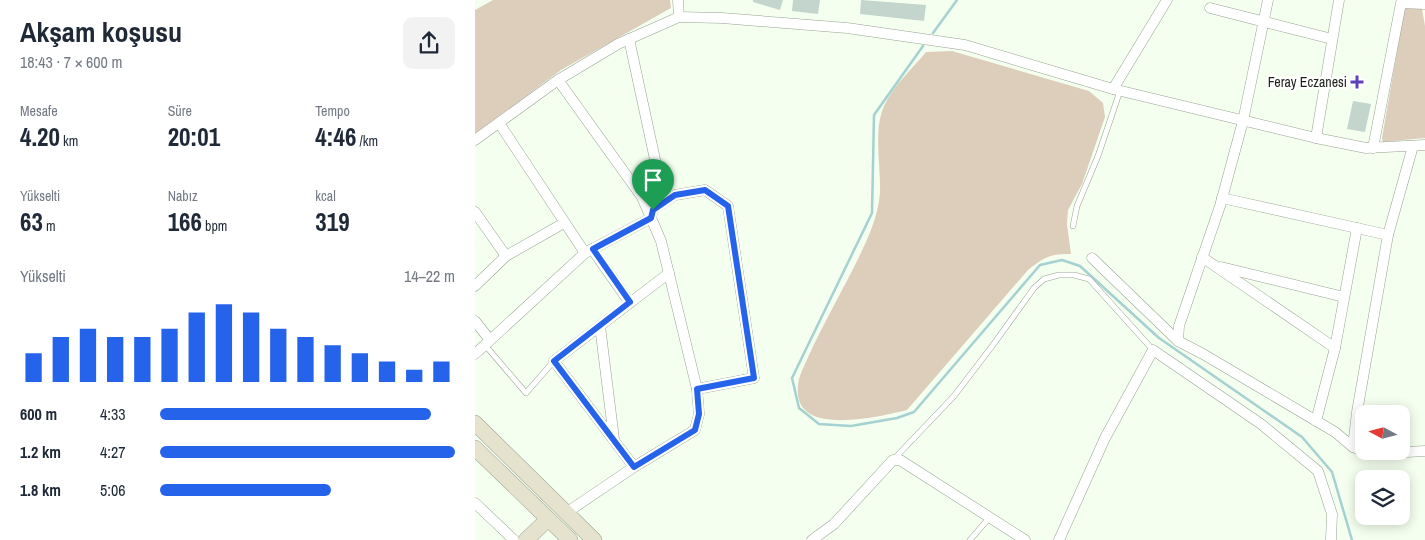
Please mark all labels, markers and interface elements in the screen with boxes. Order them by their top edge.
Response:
text: Akşam koşusu [20,13,182,51]
button: share [403,17,455,69]
text: 18:43 · 7 × 600 m [20,51,123,73]
place label: Feray Eczanesi [1268,73,1347,91]
marker: Feray Eczanesi [1351,76,1363,88]
text: Mesafe [20,102,58,120]
text: Süre [168,102,192,120]
text: Tempo [315,102,350,120]
text: 4.20 [20,120,60,154]
text: 20:01 [168,120,220,154]
text: 4:46 [315,120,356,154]
text: km [60,132,78,150]
text: /km [356,132,378,150]
pin [632,159,674,210]
icon: arrive [639,166,667,194]
text: Yükselti [20,187,60,205]
text: Nabız [168,187,198,205]
text: kcal [315,187,336,205]
text: 63 [20,205,43,239]
text: 166 [168,205,202,239]
text: 319 [315,205,350,239]
text: m [43,217,56,235]
text: bpm [202,217,227,235]
text: Yükselti [20,265,66,287]
text: 14–22 m [404,265,455,287]
text: 600 m [20,403,57,425]
text: 4:33 [100,403,126,425]
north arrow [1355,405,1410,460]
map controls [1355,405,1410,525]
text: 1.2 km [20,441,61,463]
text: 4:27 [100,441,126,463]
button: layers [1355,470,1410,525]
text: 1.8 km [20,479,61,501]
text: 5:06 [100,479,126,501]

